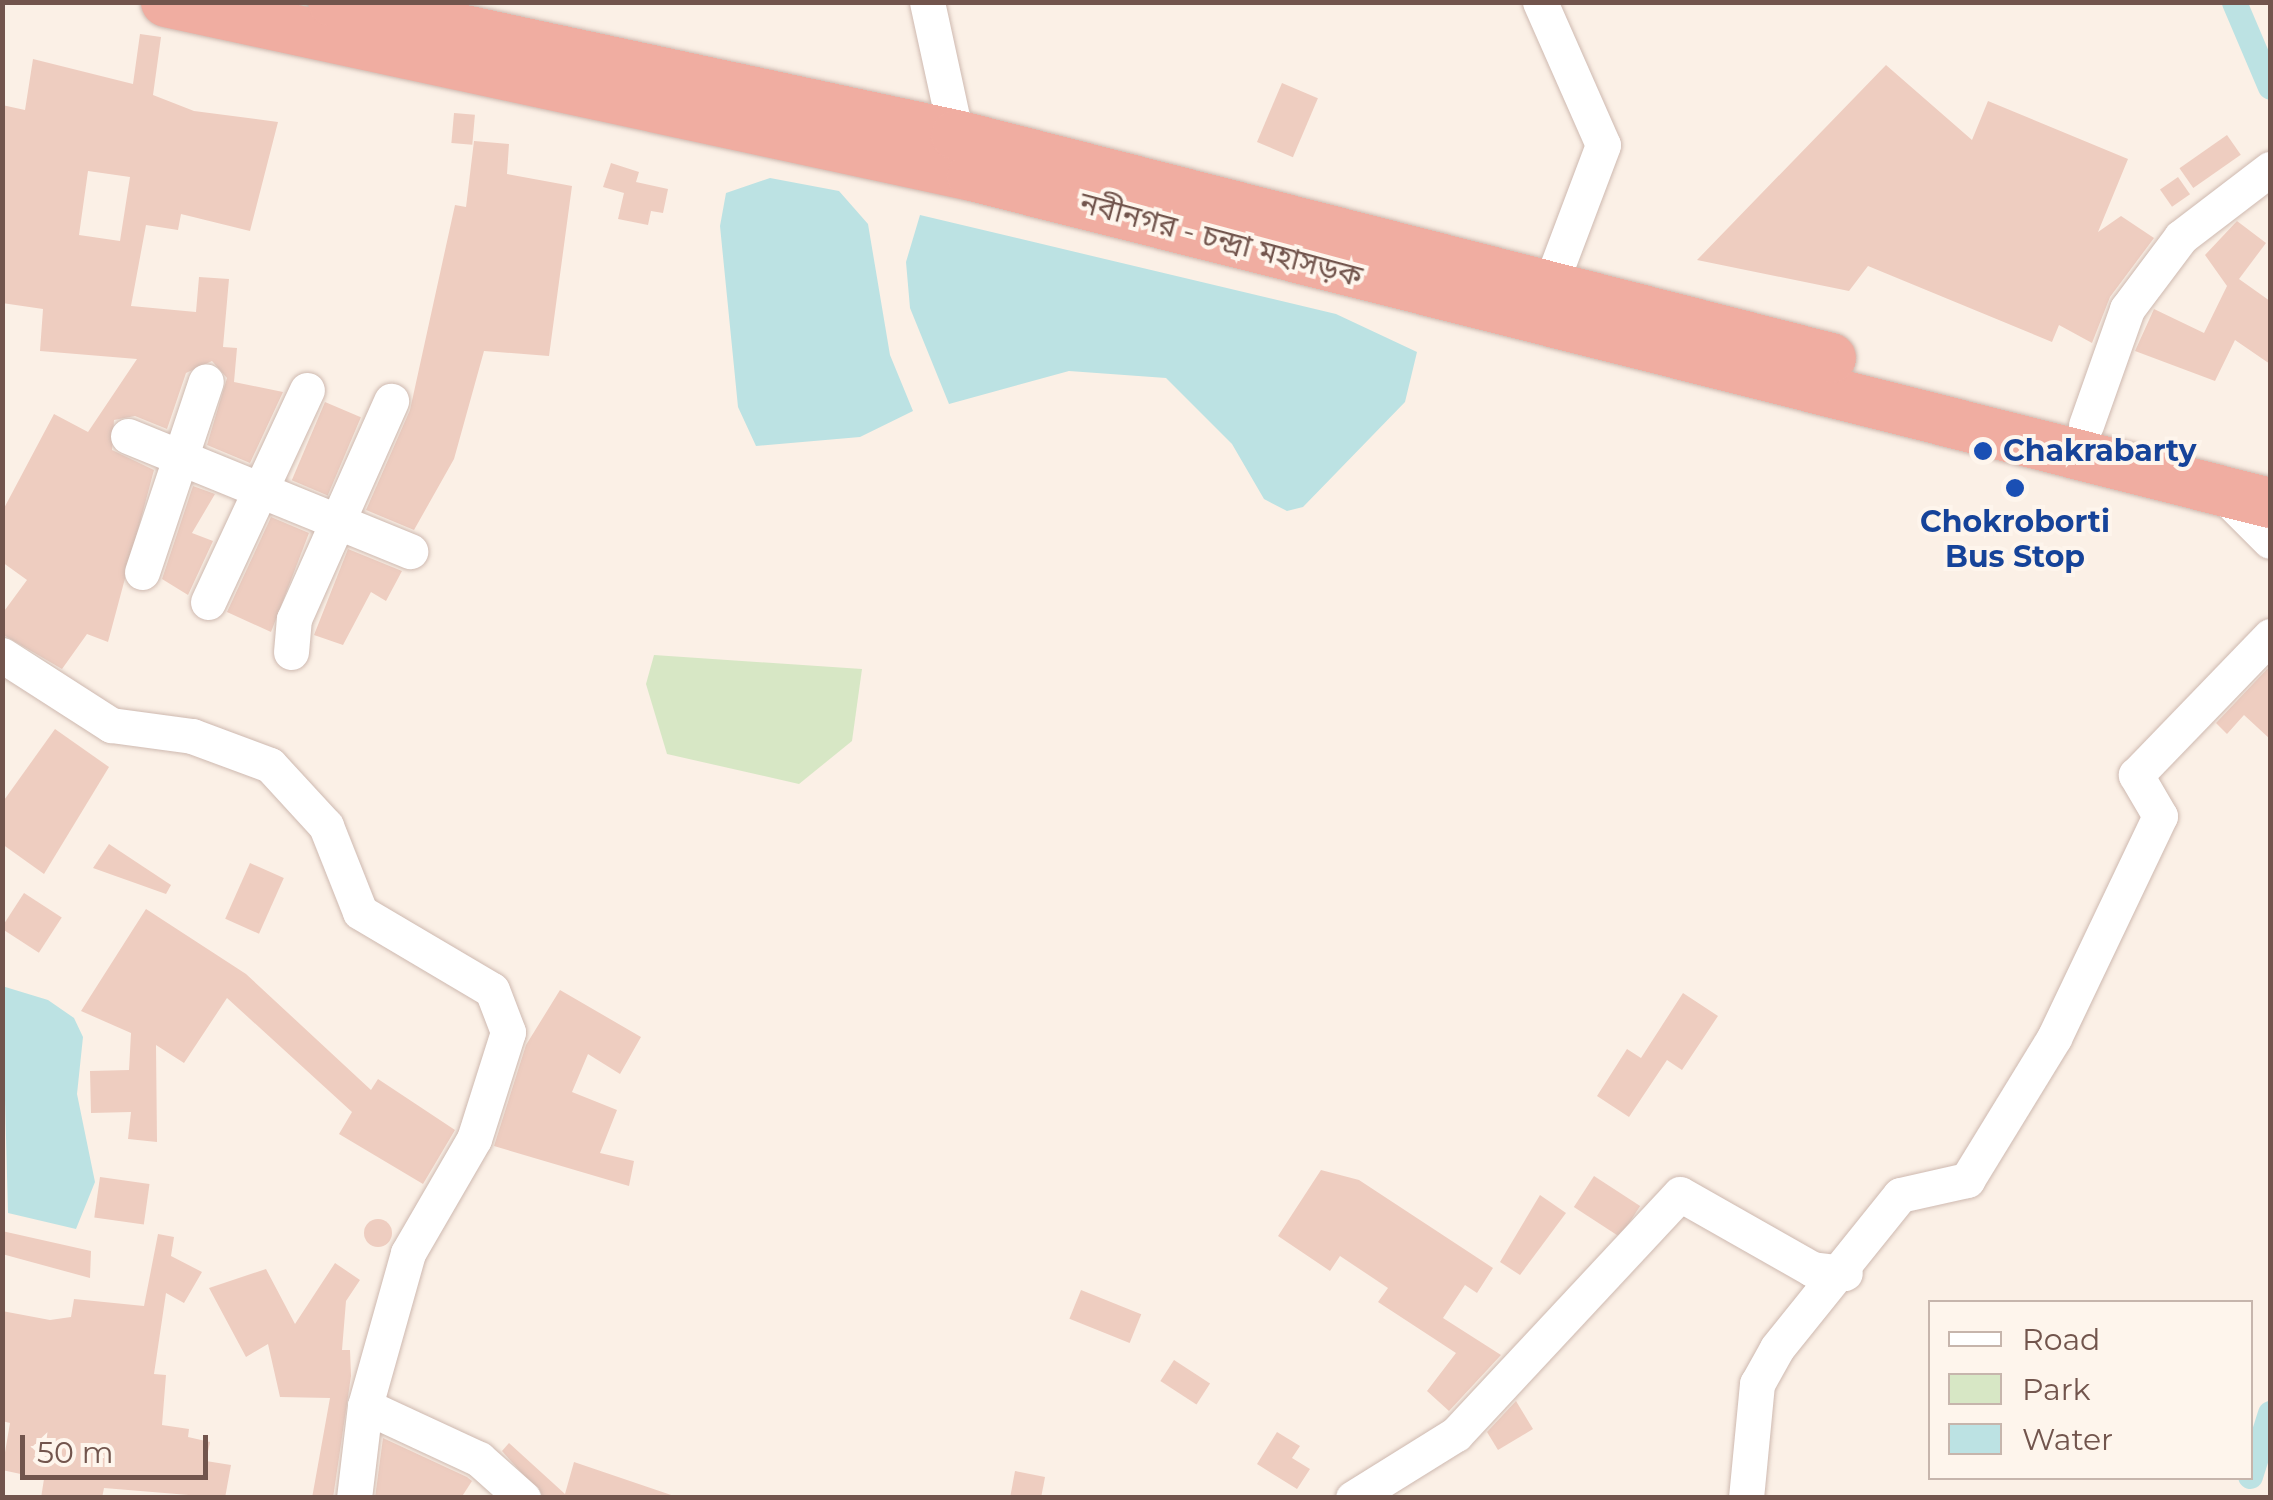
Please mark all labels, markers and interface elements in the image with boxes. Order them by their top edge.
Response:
street label: নবীনগর - চন্দ্রা মহাসড়ক [1076,185,1366,295]
place label: Chakrabarty [2003,433,2196,469]
marker: Chakrabarty [1972,440,1994,462]
marker: Chokroborti Bus Stop [2004,477,2026,499]
place label: Chokroborti Bus Stop [1920,504,2110,574]
legend [1928,1300,2253,1480]
text: Road [2022,1321,2100,1358]
text: Park [2022,1371,2091,1408]
scale bar [25,1415,212,1477]
text: Water [2022,1421,2113,1458]
text: 50 m [37,1434,114,1471]

